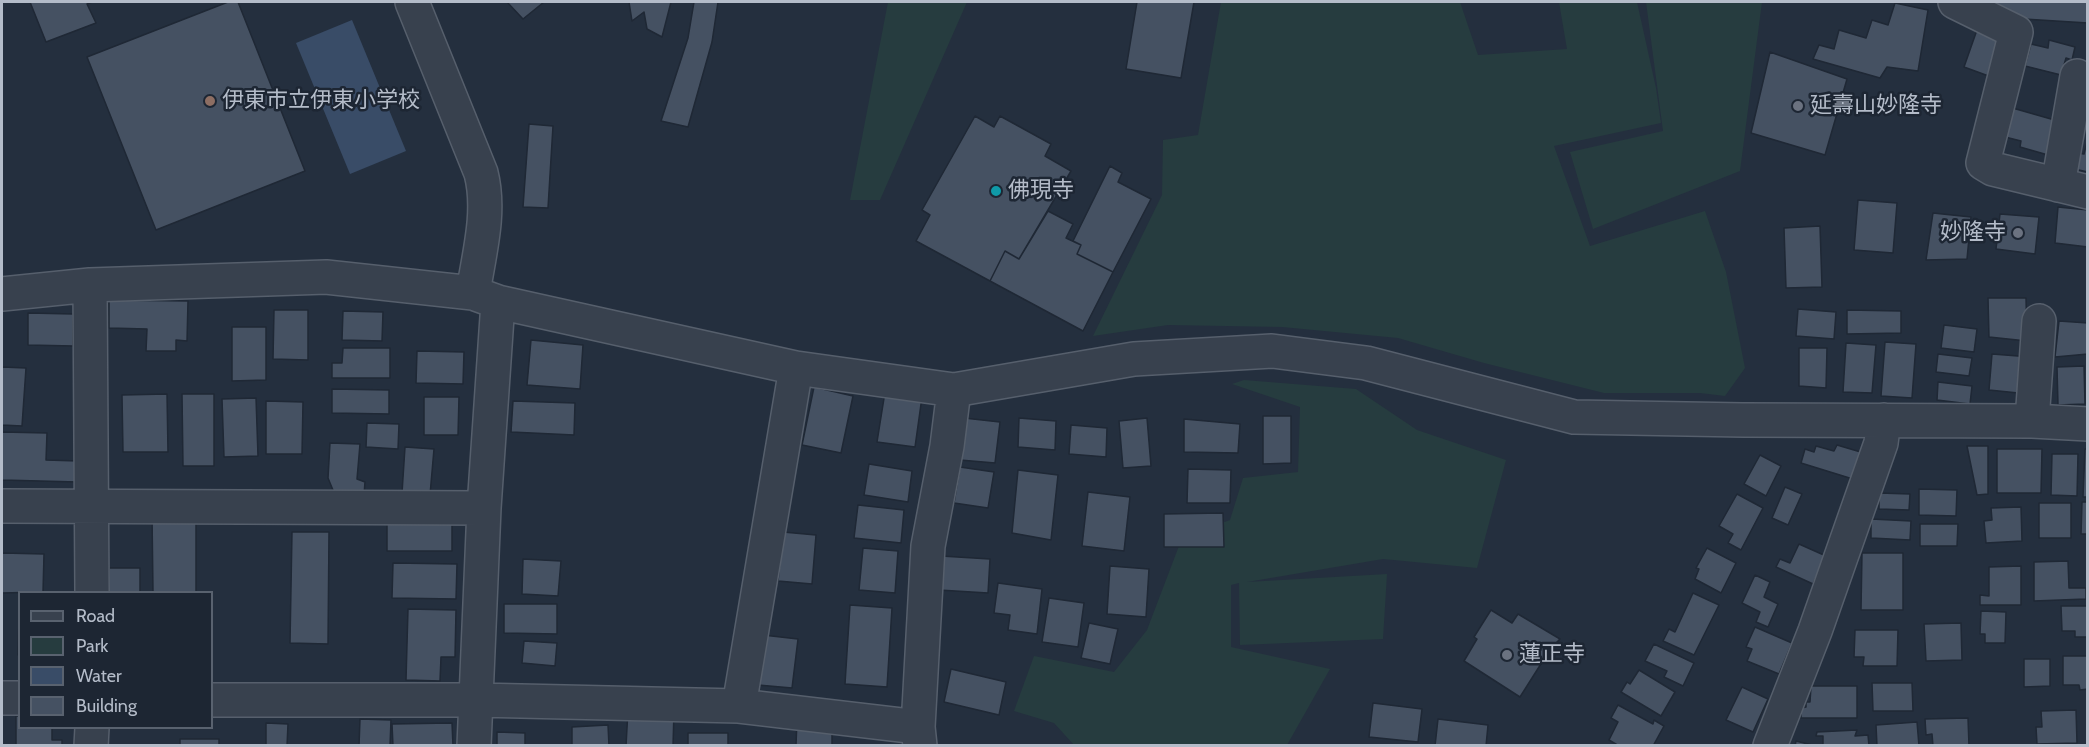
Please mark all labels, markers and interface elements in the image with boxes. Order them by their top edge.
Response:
place label: 伊東市立伊東小学校 [222,88,420,114]
place label: 延壽山妙隆寺 [1810,93,1942,119]
marker: 伊東市立伊東小学校 [203,94,217,108]
marker: 延壽山妙隆寺 [1791,99,1805,113]
place label: 佛現寺 [1008,178,1074,204]
marker: 佛現寺 [989,184,1003,198]
place label: 妙隆寺 [1940,220,2006,246]
marker: 妙隆寺 [2011,226,2025,240]
legend [18,591,213,729]
text: Road [76,605,115,627]
text: Park [76,635,108,657]
place label: 蓮正寺 [1519,642,1585,668]
marker: 蓮正寺 [1500,648,1514,662]
text: Water [76,665,122,687]
text: Building [76,695,137,717]

